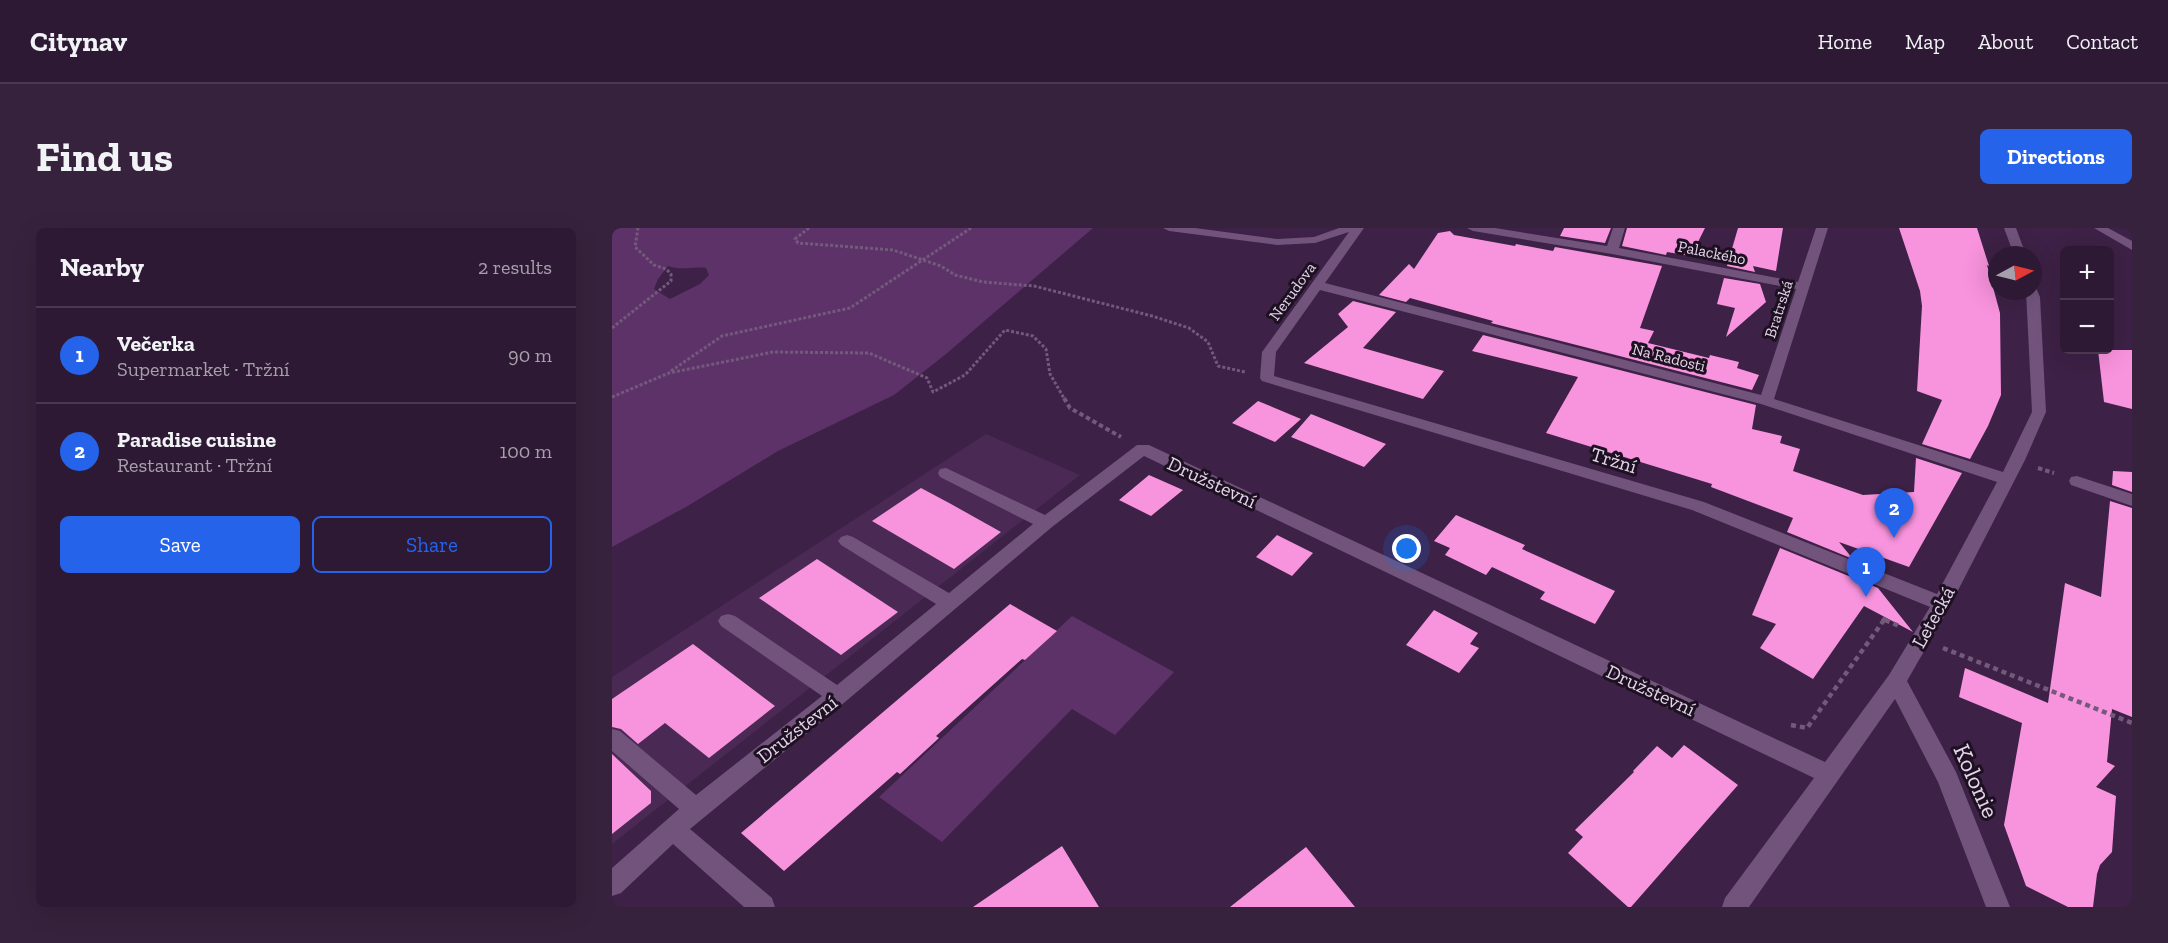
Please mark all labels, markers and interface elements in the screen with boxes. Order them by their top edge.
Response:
text: Citynav [30,25,127,58]
text: Home [1818,29,1872,54]
text: Map [1905,29,1945,54]
text: About [1978,29,2033,54]
text: Contact [2066,29,2138,54]
button: Directions [1980,129,2132,184]
text: Find us [36,131,173,182]
street label: Palackého [1676,237,1748,268]
north arrow [1988,246,2042,300]
map controls [2060,246,2114,354]
button: + [2060,246,2114,300]
text: Nearby [60,251,144,283]
text: 2 results [478,255,552,279]
street label: Nerudova [1265,258,1320,324]
street label: Bratrská [1760,278,1797,341]
button: − [2060,300,2114,354]
text: Večerka [117,330,195,357]
street label: Na Radosti [1630,339,1708,376]
text: 1 [75,343,84,367]
text: 90 m [508,343,552,367]
text: Supermarket · Tržní [117,357,290,381]
text: Paradise cuisine [117,426,276,453]
text: 2 [74,439,85,463]
text: 100 m [499,439,552,463]
street label: Tržní [1588,442,1640,478]
street label: Družstevní [1164,451,1261,513]
text: Restaurant · Tržní [117,453,272,477]
pin: 2 [1874,488,1914,538]
button: Save [60,516,300,573]
button: Share [312,516,552,573]
your location [1392,534,1421,563]
pin: 1 [1846,548,1886,597]
street label: Letecká [1906,582,1960,652]
street label: Družstevní [1603,659,1700,721]
street label: Družstevní [752,690,842,768]
street label: Kolonie [1947,739,2006,822]

